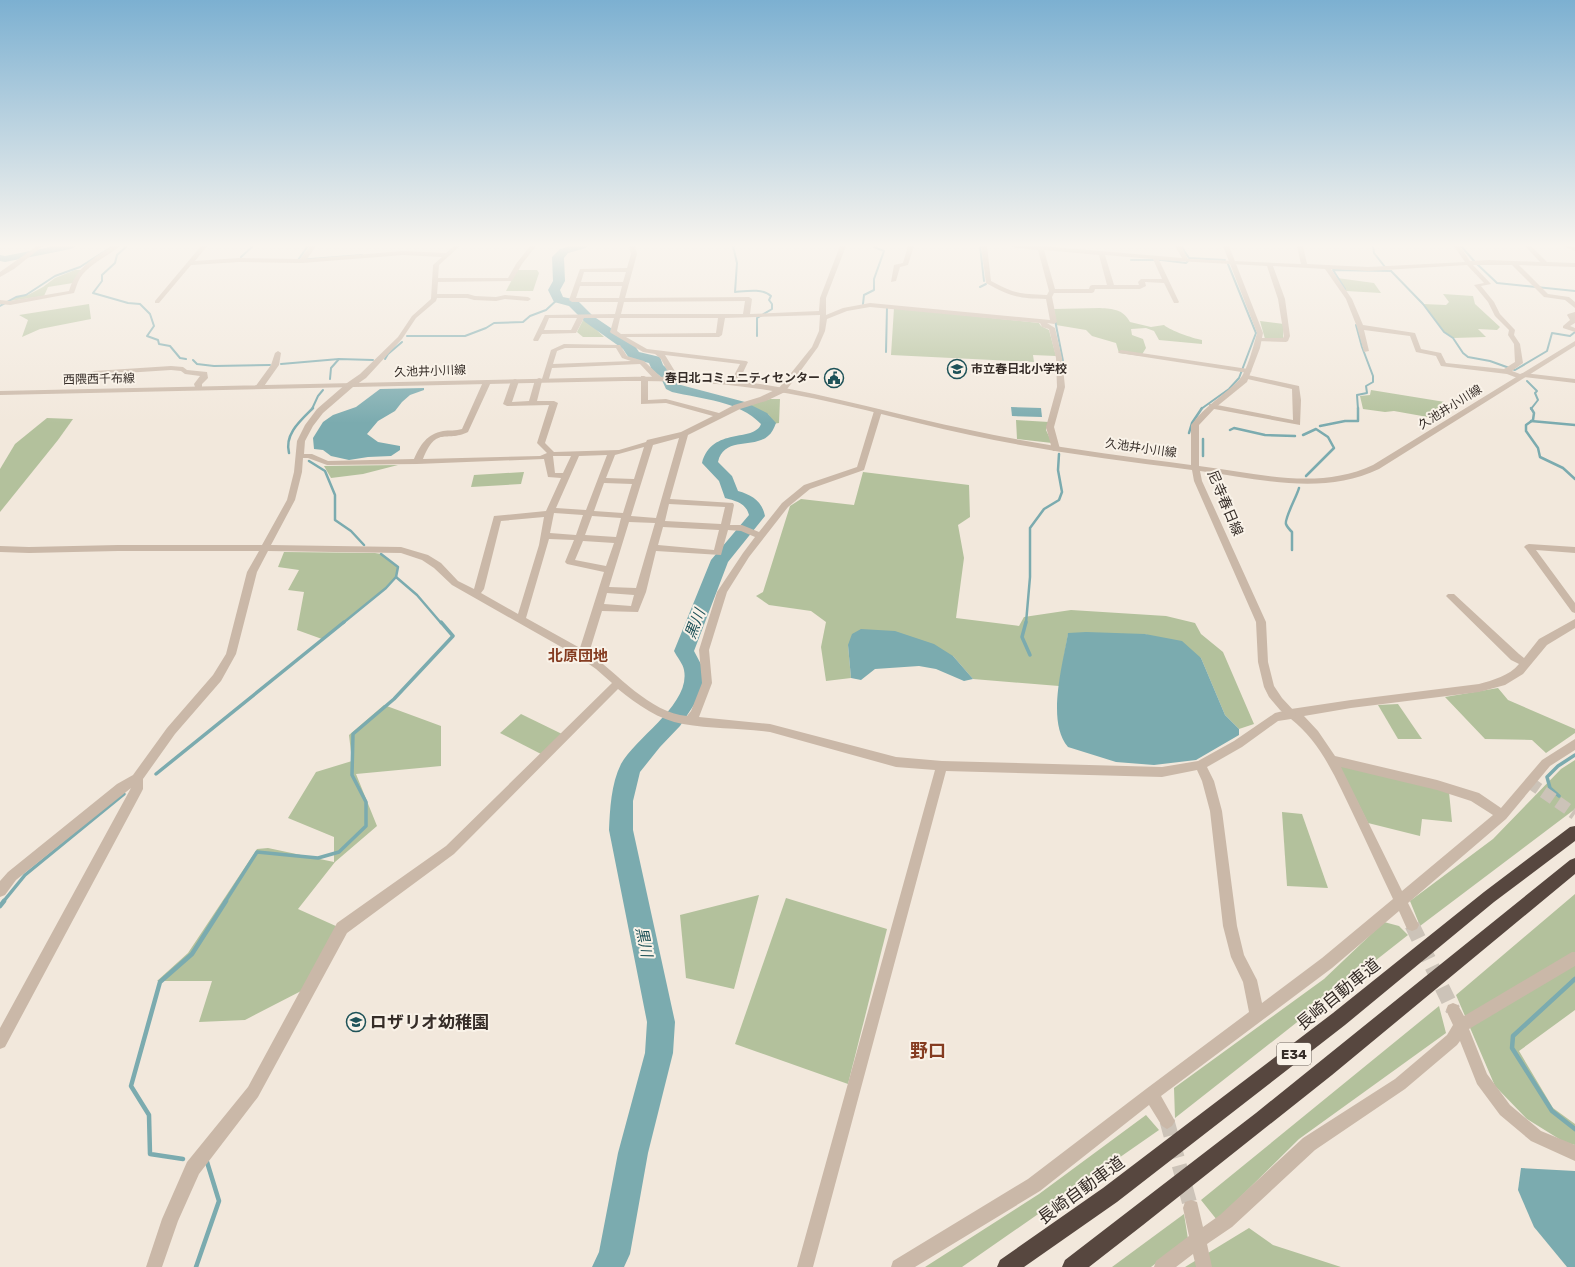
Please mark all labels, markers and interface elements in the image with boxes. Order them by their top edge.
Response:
school or university icon: 市立春日北小学校 [946,358,968,380]
place label: 市立春日北小学校 [971,362,1067,376]
street label: 久池井小川線 [394,363,466,379]
public building icon: 春日北コミュニティセンター [823,367,845,389]
street label: 西隈西千布線 [63,371,135,387]
place label: 春日北コミュニティセンター [665,371,820,385]
street label: 久池井小川線 [1416,382,1484,432]
street label: 久池井小川線 [1104,436,1178,460]
street label: 尼寺春日線 [1204,467,1246,539]
water label: 黒川 [681,605,709,641]
district label: 北原団地 [548,647,608,665]
water label: 黒川 [632,925,656,960]
street label: 長崎自動車道 [1292,954,1384,1034]
school or university icon: ロザリオ幼稚園 [345,1011,367,1033]
place label: ロザリオ幼稚園 [370,1012,489,1032]
district label: 野口 [910,1040,946,1062]
road number: E34 [1277,1043,1311,1065]
street label: 長崎自動車道 [1034,1152,1128,1228]

